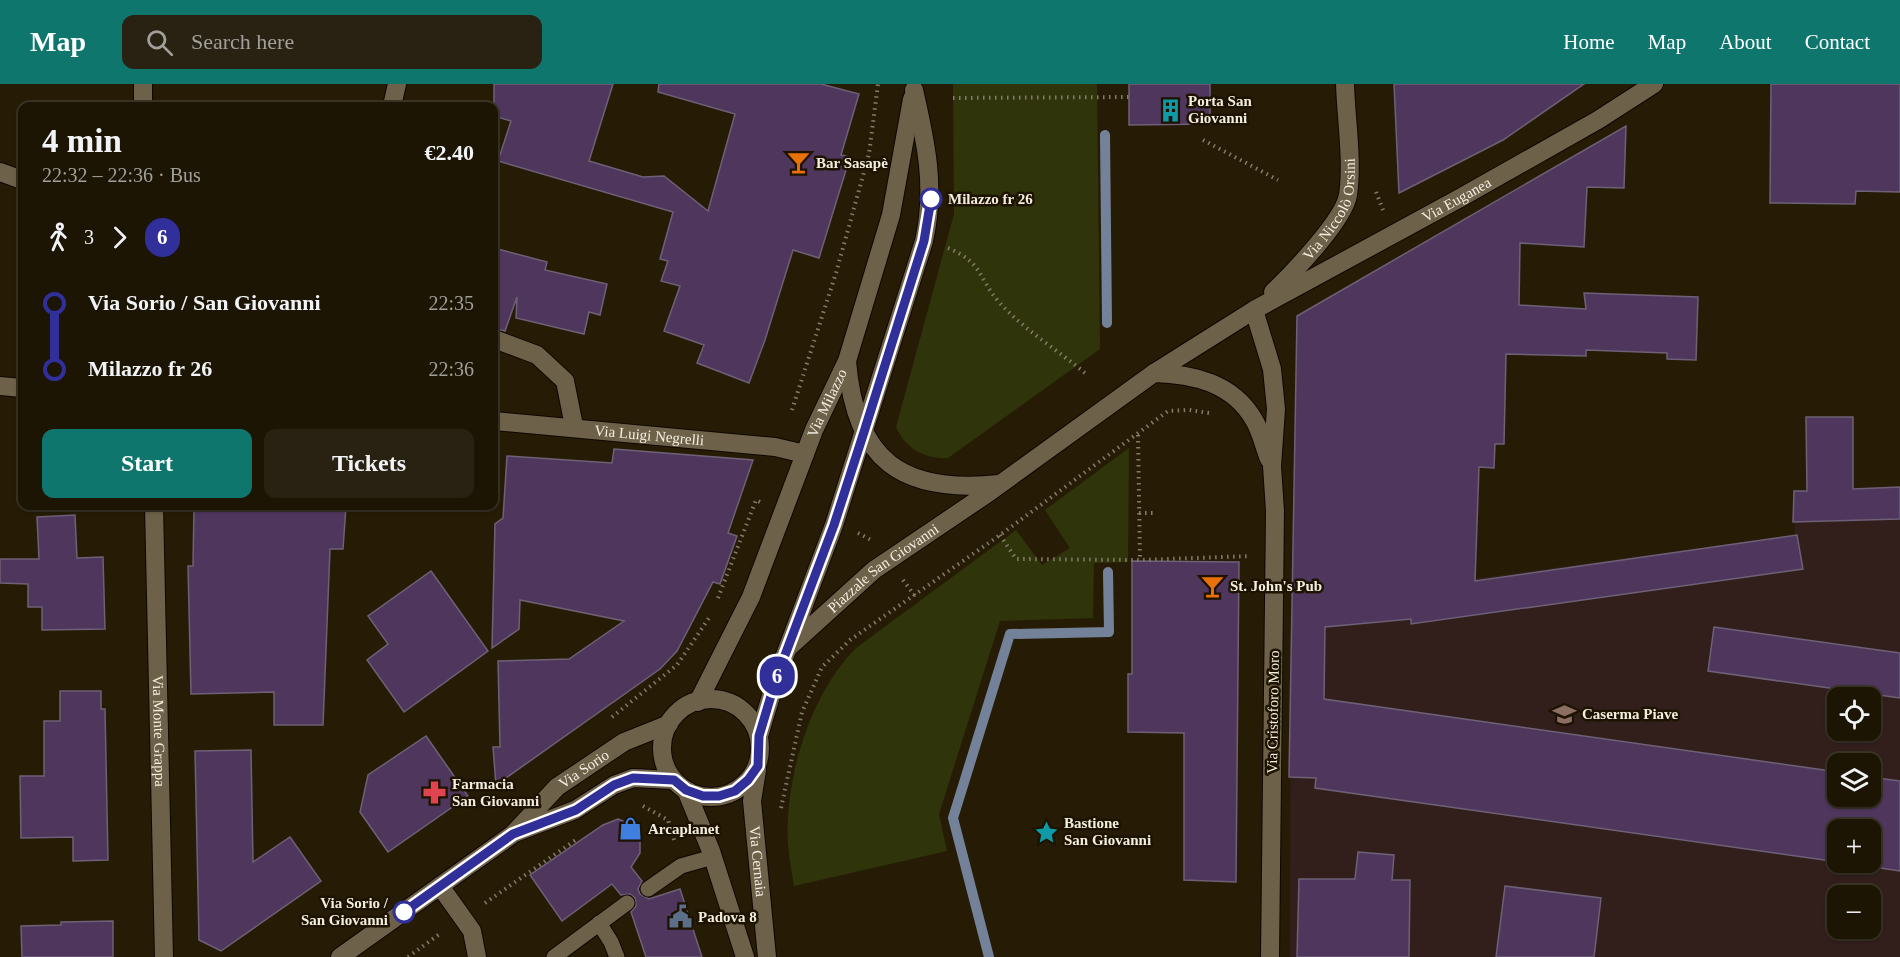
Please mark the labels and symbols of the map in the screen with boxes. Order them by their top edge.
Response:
place label: Porta San Giovanni [1188,93,1252,126]
building icon: Porta San Giovanni [1157,97,1183,123]
bar icon: Bar Sasapè [785,150,811,176]
place label: Bar Sasapè [816,155,888,171]
street label: Via Niccolò Orsini [1300,158,1358,263]
street label: Via Euganea [1419,174,1494,225]
marker: Milazzo fr 26 [920,188,942,210]
place label: Milazzo fr 26 [948,191,1033,207]
street label: Via Milazzo [804,366,850,439]
street label: Via Luigi Negrelli [594,422,705,448]
street label: Piazzale San Giovanni [824,521,942,616]
bar icon: St. John's Pub [1199,573,1225,599]
place label: St. John's Pub [1230,578,1322,594]
street label: Via Cristoforo Moro [1264,650,1282,774]
line badge: 6 [758,656,796,696]
street label: Via Monte Grappa [150,675,168,787]
school or university icon: Caserma Piave [1551,701,1577,727]
place label: Caserma Piave [1582,706,1679,722]
street label: Via Sorio [556,746,612,792]
place label: Farmacia San Giovanni [452,776,539,809]
pharmacy icon: Farmacia San Giovanni [421,780,447,806]
place label: Bastione San Giovanni [1064,815,1151,848]
shop icon: Arcaplanet [617,816,643,842]
place icon: Bastione San Giovanni [1033,819,1059,845]
place label: Arcaplanet [648,821,719,837]
street label: Via Cernaia [746,825,769,898]
place label: Via Sorio / San Giovanni [301,895,389,928]
marker: Via Sorio / San Giovanni [393,901,415,923]
public building icon: Padova 8 [667,904,693,930]
place label: Padova 8 [698,909,757,925]

